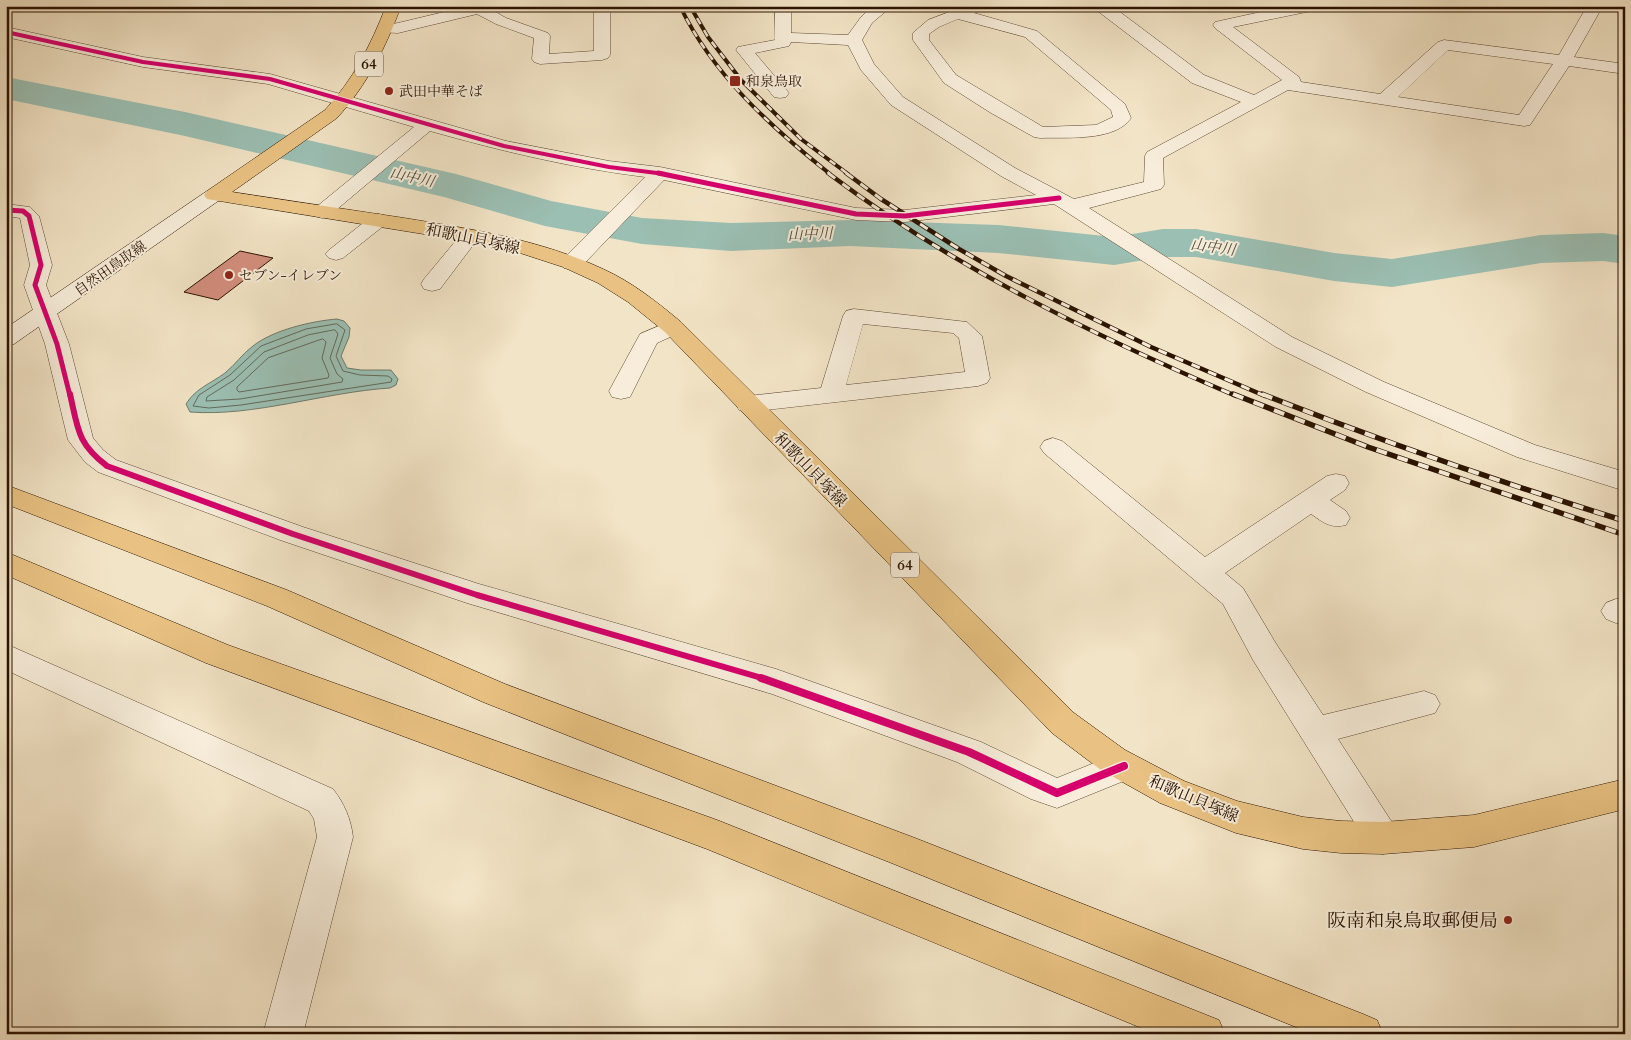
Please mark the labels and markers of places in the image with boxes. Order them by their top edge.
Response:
place label: 和泉鳥取 [746,72,802,91]
marker: 和泉鳥取 [728,74,742,88]
place label: 武田中華そば [399,82,483,101]
marker: 武田中華そば [383,85,395,97]
place label: セブン-イレブン [239,266,342,285]
marker: セブン-イレブン [223,269,235,281]
place label: 阪南和泉鳥取郵便局 [1327,908,1498,934]
marker: 阪南和泉鳥取郵便局 [1502,914,1514,926]

